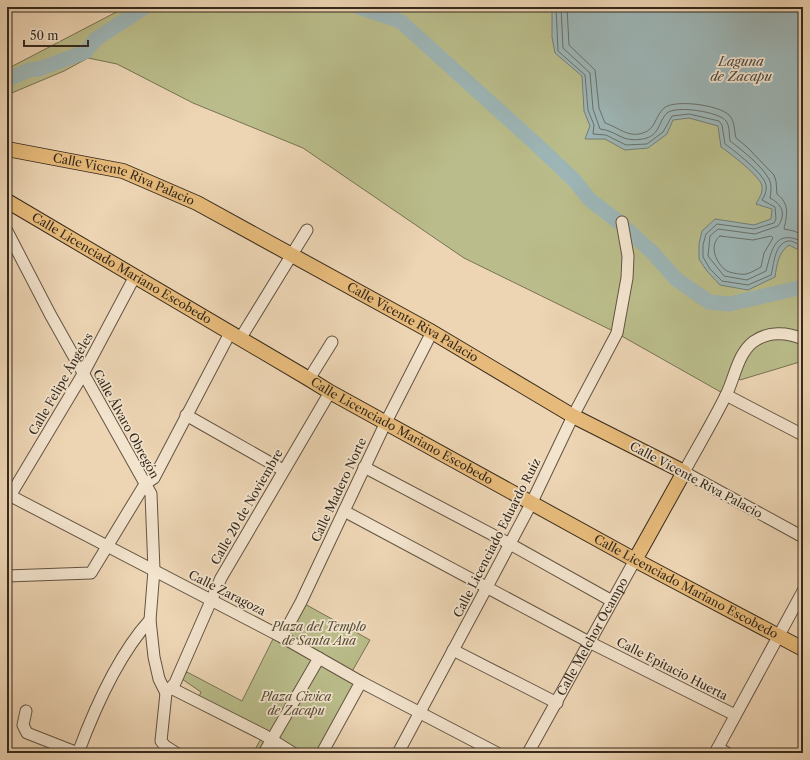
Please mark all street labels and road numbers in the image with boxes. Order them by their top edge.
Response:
street label: Calle Vicente Riva Palacio [52,150,197,208]
street label: Calle Licenciado Mariano Escobedo [29,209,215,327]
street label: Calle Vicente Riva Palacio [344,279,481,365]
street label: Calle Felipe Ángeles [24,329,96,438]
street label: Calle Álvaro Obregón [90,366,164,481]
street label: Calle Licenciado Mariano Escobedo [308,374,496,487]
street label: Calle Madero Norte [308,435,369,544]
street label: Calle Vicente Riva Palacio [627,438,765,521]
street label: Calle 20 de Noviembre [207,446,286,567]
street label: Calle Licenciado Eduardo Ruíz [450,456,543,620]
street label: Calle Licenciado Mariano Escobedo [592,531,781,641]
street label: Calle Zaragoza [186,567,269,619]
street label: Calle Melchor Ocampo [553,575,631,698]
street label: Calle Epitacio Huerta [614,634,731,703]

